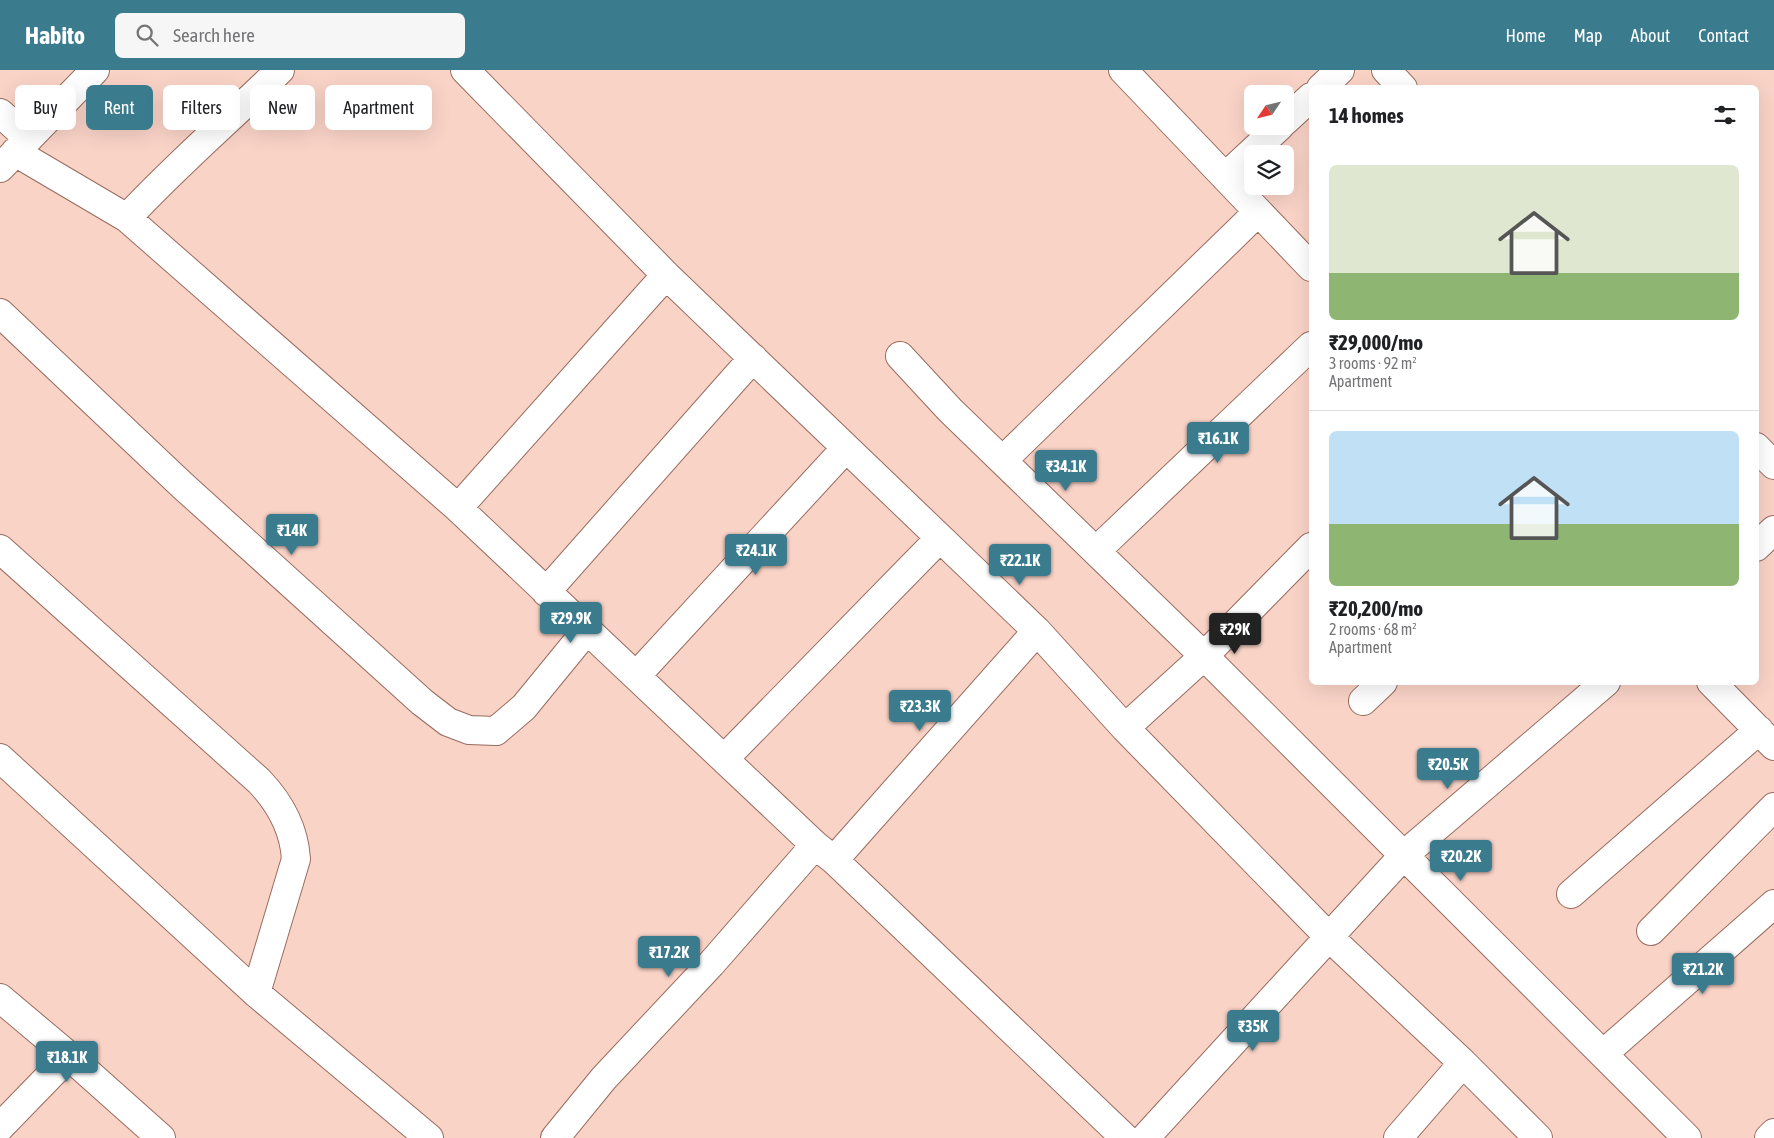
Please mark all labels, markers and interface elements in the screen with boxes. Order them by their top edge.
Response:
search box [115,13,465,58]
icon: search [133,21,161,49]
text: Habito [25,22,85,49]
text: Search here [173,24,255,46]
text: Home [1506,25,1546,46]
text: Map [1574,25,1603,46]
text: About [1631,25,1670,46]
text: Contact [1698,25,1749,46]
chip: Buy [15,85,76,130]
chip: Rent [86,85,153,130]
chip: Filters [163,85,240,130]
chip: New [250,85,315,130]
chip: Apartment [325,85,432,130]
north arrow [1244,85,1294,135]
map controls [1244,85,1294,195]
icon: filters [1711,101,1739,129]
text: 14 homes [1329,103,1404,127]
button: layers [1244,145,1294,195]
icon: home [1489,198,1579,288]
text: ₹29,000/mo [1329,330,1423,354]
text: 3 rooms · 92 m² [1329,354,1417,372]
text: Apartment [1329,372,1392,390]
pin: ₹16.1K [1177,422,1259,464]
text: ₹16.1K [1198,429,1238,447]
pin: ₹34.1K [1025,450,1107,492]
text: ₹34.1K [1046,457,1086,475]
icon: home [1489,463,1579,553]
pin: ₹14K [262,514,322,556]
text: ₹14K [277,521,307,539]
pin: ₹24.1K [715,534,797,576]
text: ₹24.1K [736,541,776,559]
pin: ₹22.1K [979,544,1061,586]
text: ₹22.1K [1000,551,1040,569]
text: ₹20,200/mo [1329,596,1423,620]
pin: ₹29.9K [530,602,612,644]
text: ₹29.9K [551,609,591,627]
pin: ₹29K [1205,612,1265,655]
text: ₹29K [1220,620,1250,638]
text: 2 rooms · 68 m² [1329,620,1417,638]
text: Apartment [1329,638,1392,656]
pin: ₹23.3K [879,690,961,732]
text: ₹23.3K [900,697,940,715]
pin: ₹20.5K [1407,748,1489,790]
text: ₹20.5K [1428,755,1468,773]
pin: ₹20.2K [1420,840,1502,882]
text: ₹20.2K [1441,847,1481,865]
pin: ₹17.2K [628,936,710,978]
text: ₹17.2K [649,943,689,961]
pin: ₹21.2K [1662,952,1744,995]
text: ₹21.2K [1683,960,1723,978]
pin: ₹35K [1223,1010,1283,1052]
text: ₹35K [1238,1017,1268,1035]
pin: ₹18.1K [26,1040,108,1083]
text: ₹18.1K [47,1048,87,1066]

